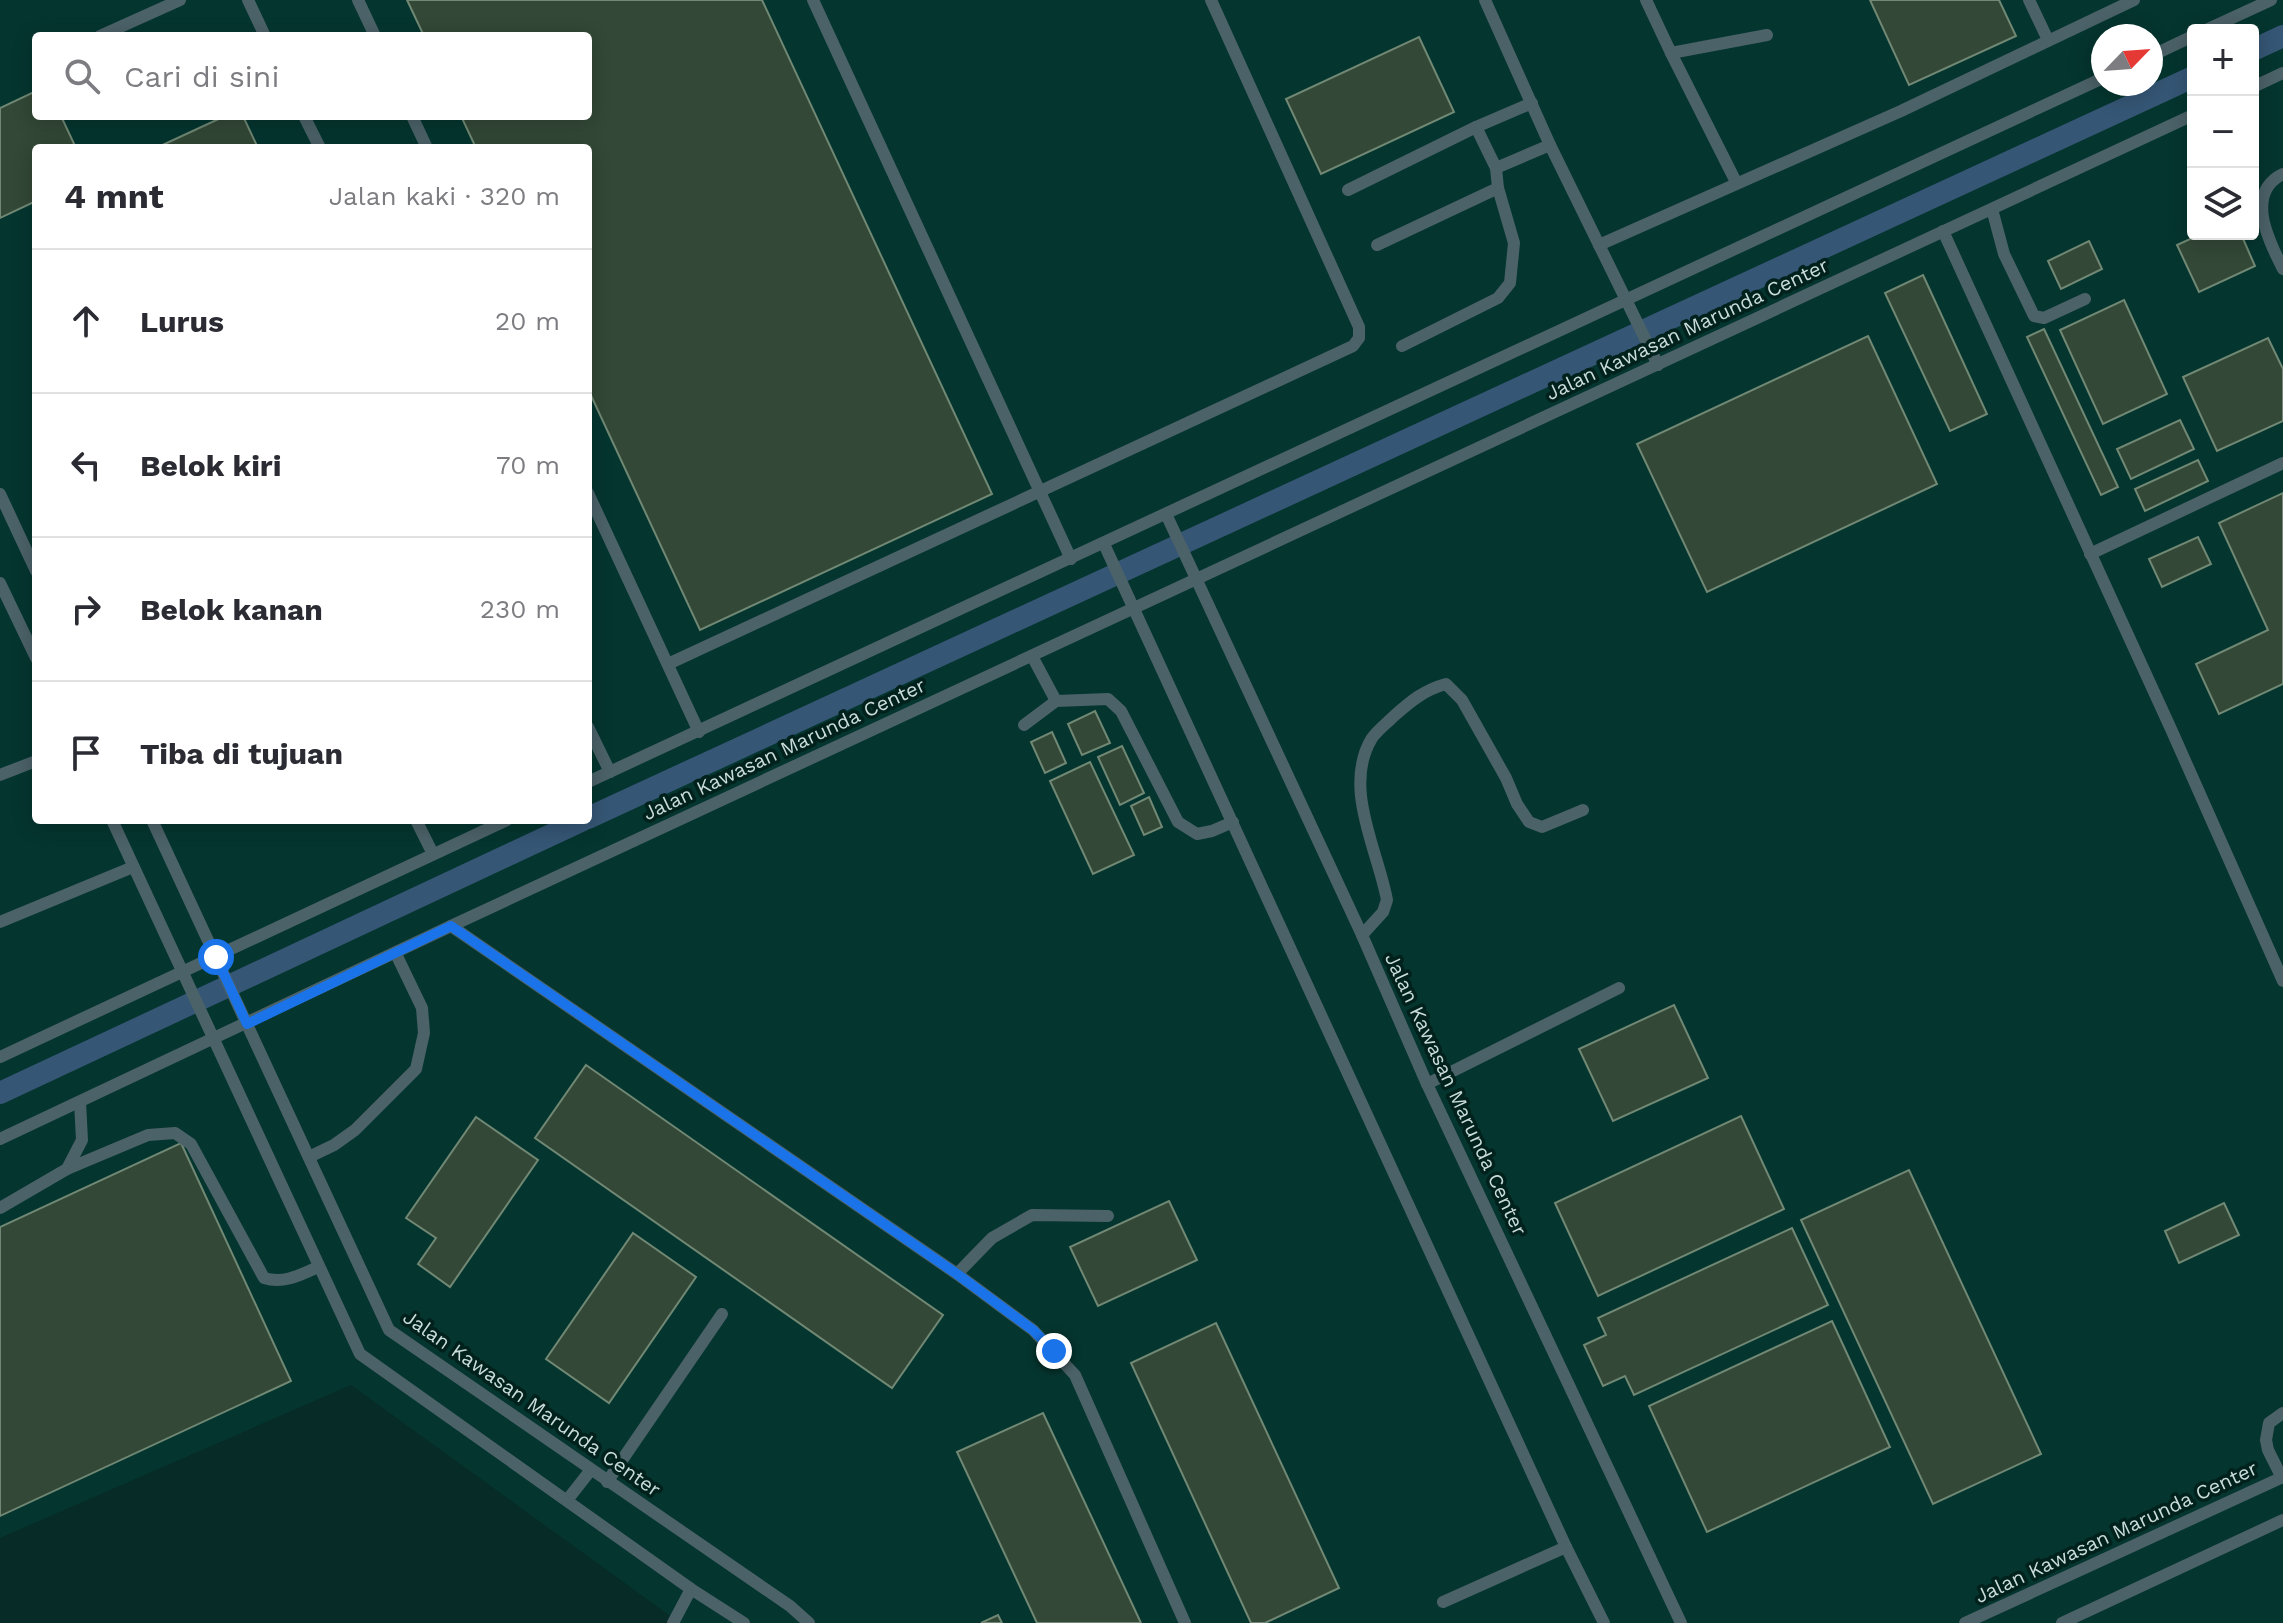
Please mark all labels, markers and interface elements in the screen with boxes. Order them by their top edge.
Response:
north arrow [2091,24,2163,96]
map controls [2187,24,2259,240]
button: + [2187,24,2259,96]
search box [32,32,592,120]
icon: search [60,54,104,98]
text: Cari di sini [124,59,279,94]
button: − [2187,96,2259,168]
button: layers [2187,168,2259,240]
text: 4 mnt [64,176,164,216]
text: Jalan kaki · 320 m [329,181,560,211]
street label: Jalan Kawasan Marunda Center [1542,253,1832,405]
icon: ahead [64,299,108,343]
text: Lurus [140,304,224,339]
text: 20 m [495,306,560,336]
icon: left [64,443,108,487]
text: Belok kiri [140,448,282,483]
text: 70 m [496,450,560,480]
icon: right [64,587,108,631]
text: Belok kanan [140,592,323,627]
text: 230 m [480,594,560,624]
street label: Jalan Kawasan Marunda Center [639,673,929,825]
icon: arrive [64,731,108,775]
text: Tiba di tujuan [140,736,343,771]
route start [198,939,234,975]
street label: Jalan Kawasan Marunda Center [1380,949,1532,1239]
street label: Jalan Kawasan Marunda Center [399,1305,665,1501]
route end [1036,1333,1072,1369]
street label: Jalan Kawasan Marunda Center [1971,1456,2261,1608]

